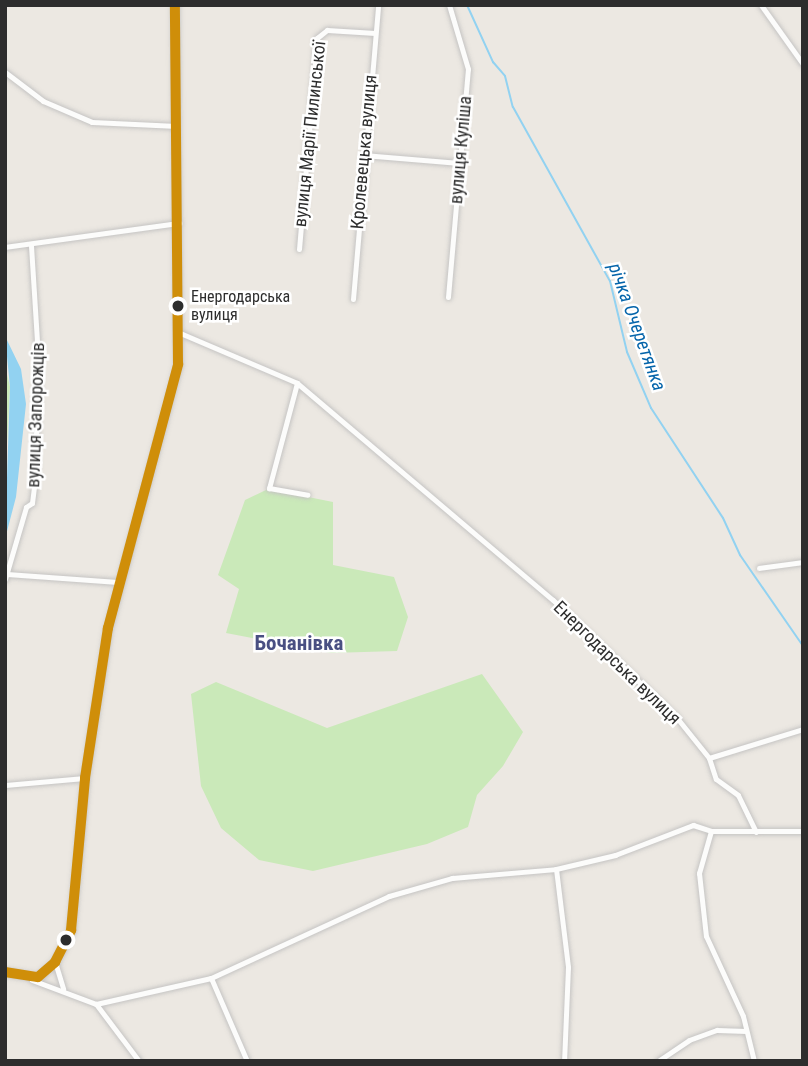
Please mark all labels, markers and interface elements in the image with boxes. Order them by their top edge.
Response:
street label: вулиця Марії Пилинської [289,40,331,228]
street label: Кролевецька вулиця [346,74,382,230]
street label: вулиця Куліша [446,95,476,205]
water label: річка Очеретянка [603,260,671,394]
place label: Енергодарська вулиця [191,287,290,325]
marker: Енергодарська вулиця [171,299,185,313]
street label: вулиця Запорожців [23,342,49,488]
street label: Енергодарська вулиця [549,597,685,729]
district label: Бочанівка [255,630,343,656]
unlabelled marker [59,933,73,947]

